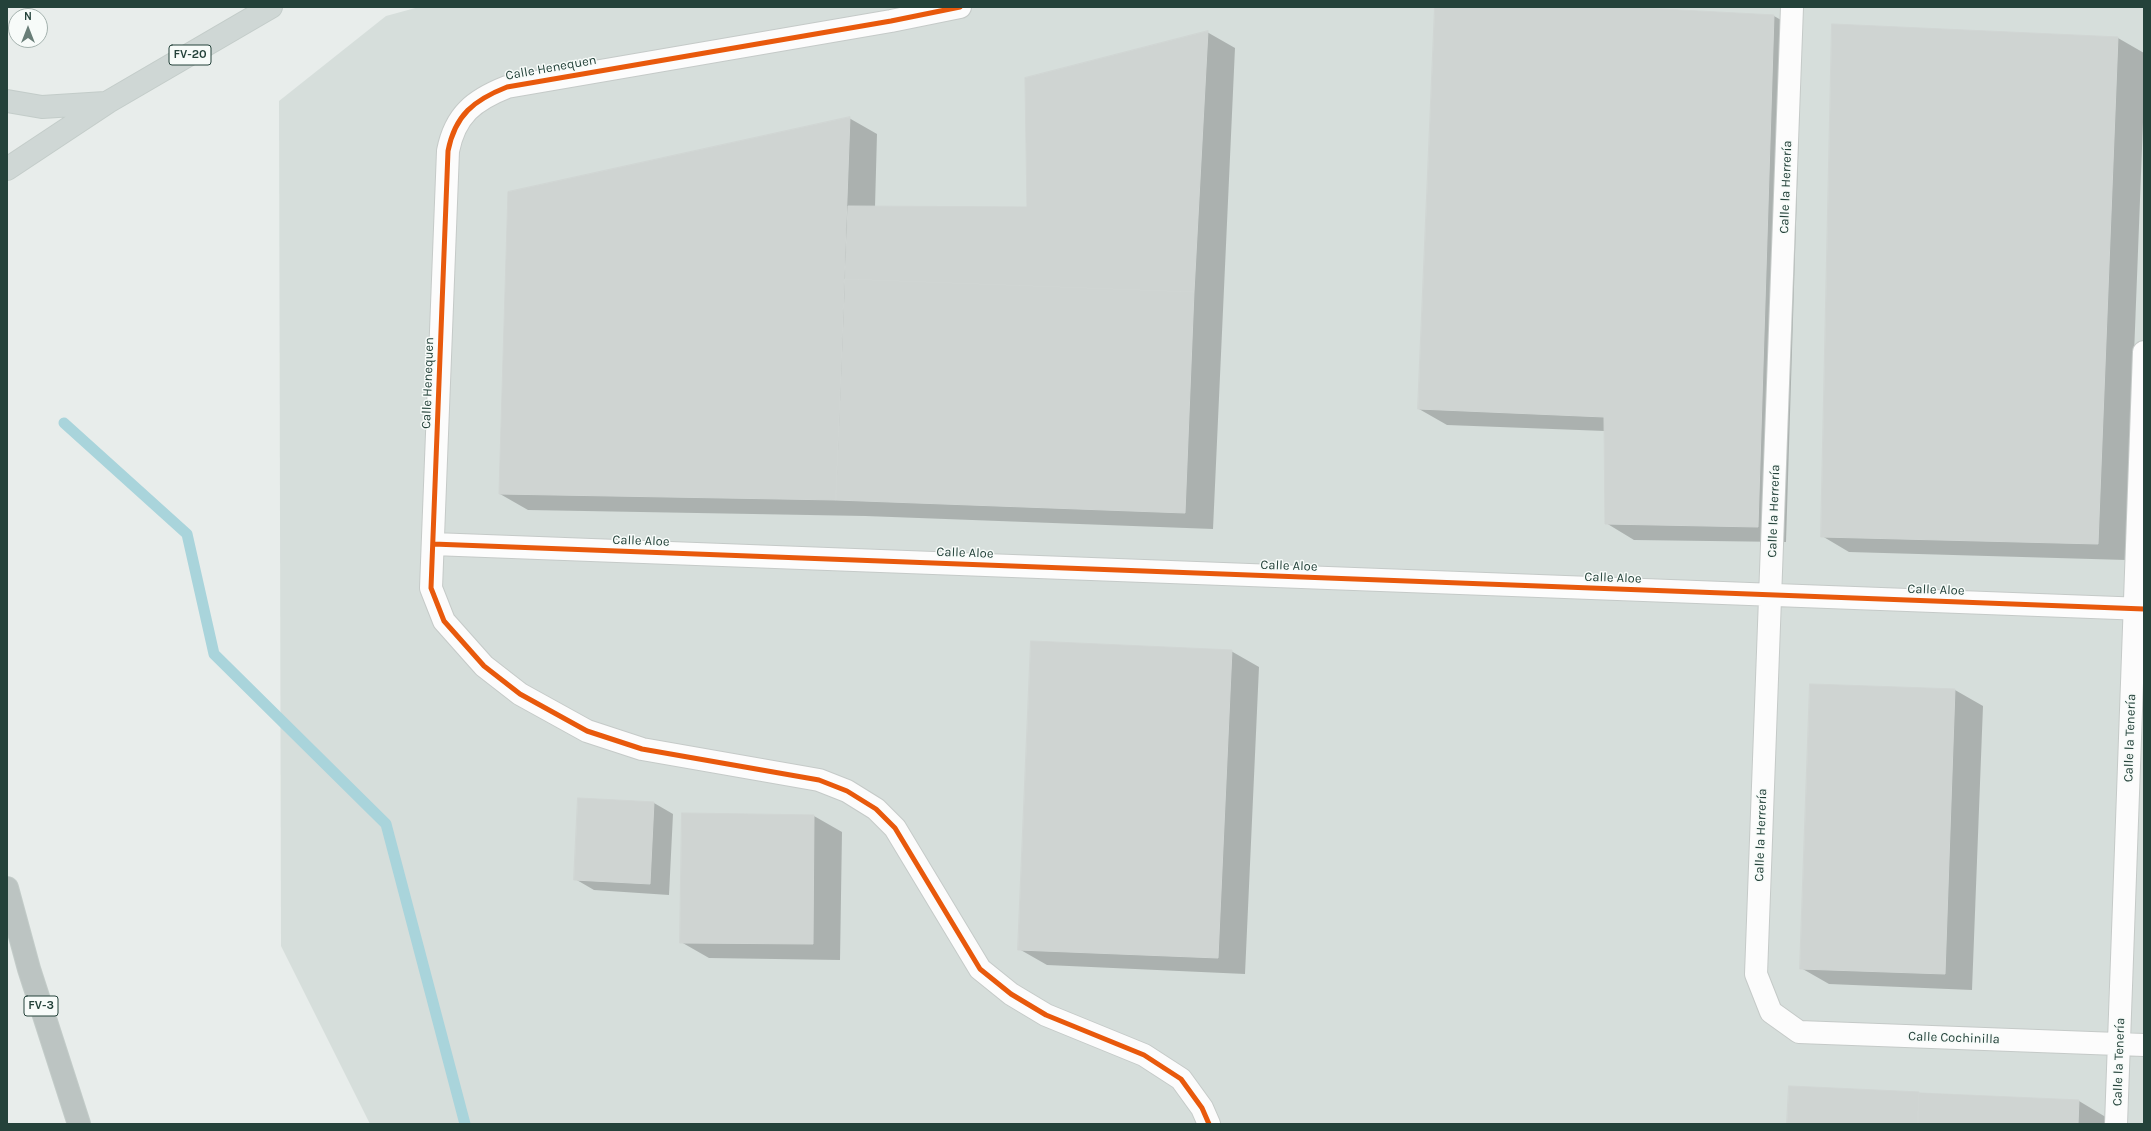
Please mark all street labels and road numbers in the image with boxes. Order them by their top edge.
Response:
road number: FV-20 [169,45,211,65]
street label: Calle Henequen [504,52,598,84]
street label: Calle la Herrería [1777,140,1795,234]
street label: Calle Henequen [419,337,437,429]
street label: Calle la Herrería [1765,464,1783,558]
street label: Calle Aloe [612,532,670,550]
street label: Calle Aloe [936,544,994,562]
street label: Calle Aloe [1260,557,1318,575]
street label: Calle Aloe [1584,569,1642,587]
street label: Calle Aloe [1907,581,1965,599]
street label: Calle la Tenería [2121,693,2139,783]
street label: Calle la Herrería [1752,788,1770,882]
road number: FV-3 [24,996,58,1016]
street label: Calle la Tenería [2110,1017,2128,1107]
street label: Calle Cochinilla [1908,1029,2000,1047]

